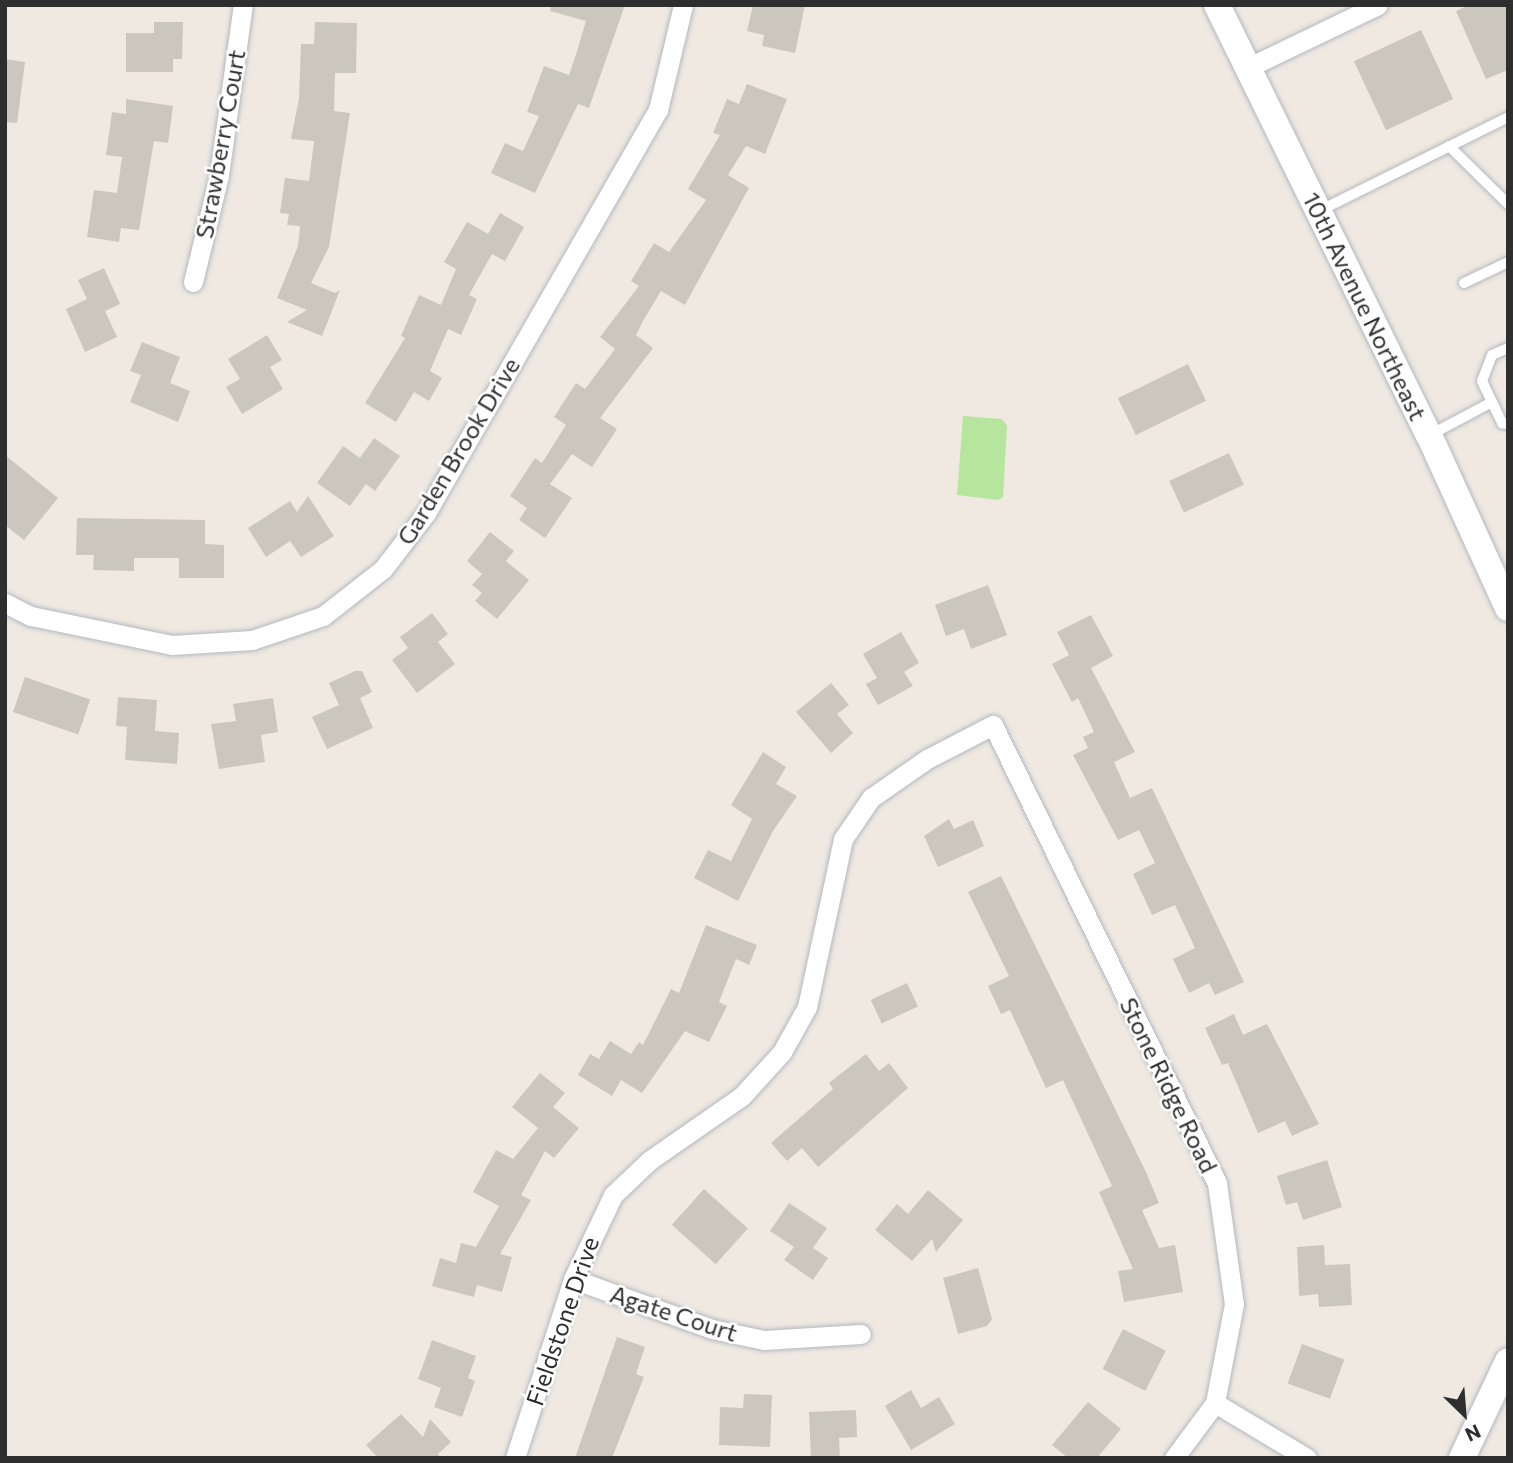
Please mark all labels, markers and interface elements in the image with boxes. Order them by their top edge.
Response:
street label: Strawberry Court [189,47,251,241]
street label: 10th Avenue Northeast [1297,187,1433,425]
street label: Garden Brook Drive [391,352,525,550]
street label: Stone Ridge Road [1114,993,1224,1177]
street label: Fieldstone Drive [520,1233,604,1409]
street label: Agate Court [607,1279,741,1347]
north arrow [1429,1379,1499,1449]
text: N [1462,1420,1484,1447]

